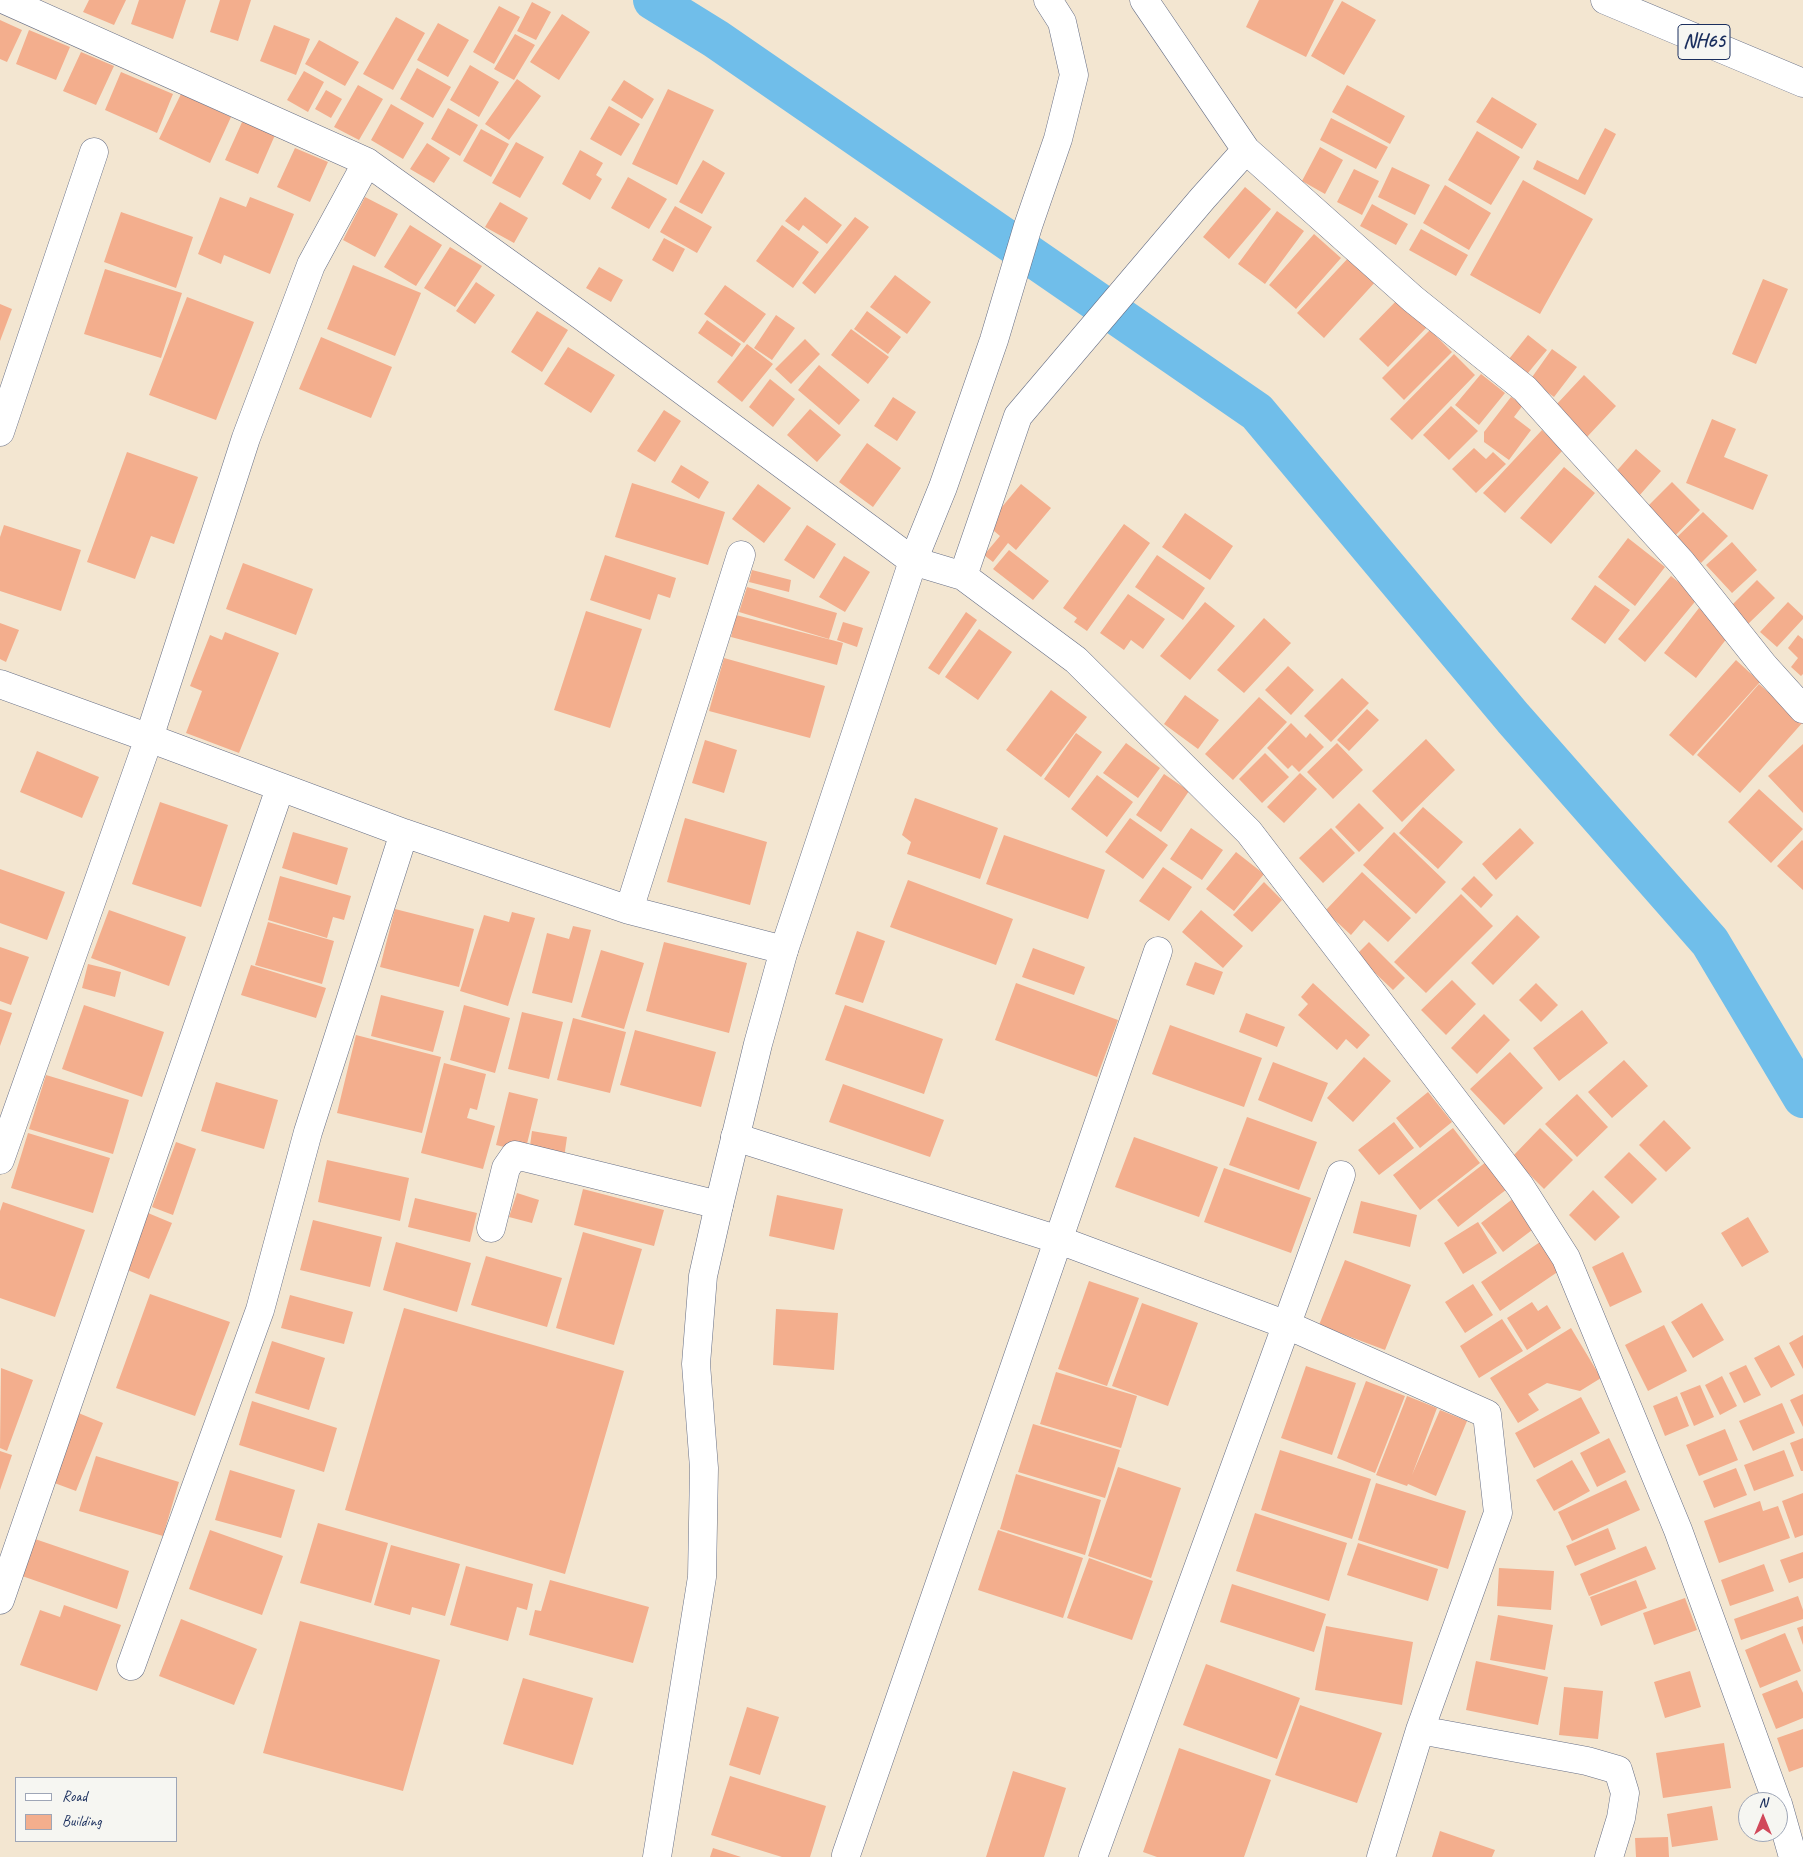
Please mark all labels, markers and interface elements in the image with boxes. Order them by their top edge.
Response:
road number: NH65 [1678,24,1730,60]
legend [15,1777,178,1842]
text: Road [62,1787,87,1806]
north arrow [1738,1792,1788,1842]
text: N [1759,1794,1767,1811]
text: Building [62,1812,101,1831]

